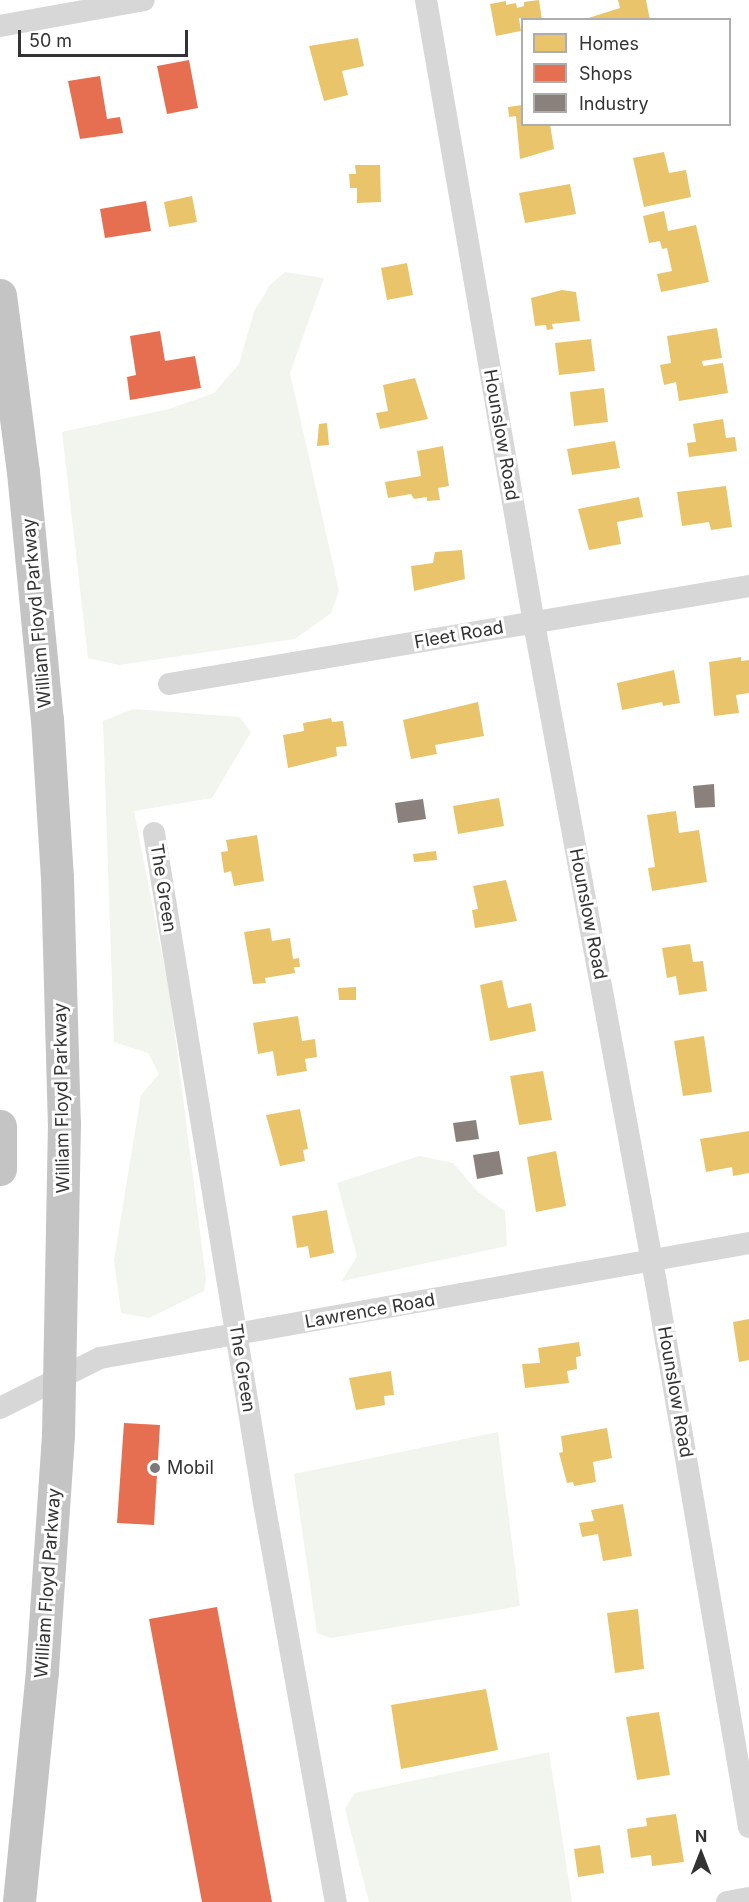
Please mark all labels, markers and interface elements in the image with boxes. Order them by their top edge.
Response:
scale bar [21,18,190,56]
legend [521,18,731,126]
text: 50 m [29,30,72,51]
text: Homes [579,33,639,54]
text: Shops [579,63,633,84]
text: Industry [579,93,649,114]
street label: Hounslow Road [479,368,523,502]
street label: William Floyd Parkway [18,517,56,709]
street label: Fleet Road [413,617,505,653]
street label: The Green [145,842,181,934]
street label: Hounslow Road [565,847,611,981]
street label: William Floyd Parkway [50,1003,74,1193]
street label: Lawrence Road [303,1289,437,1333]
street label: The Green [224,1322,260,1414]
street label: Hounslow Road [653,1325,697,1459]
place label: Mobil [167,1457,214,1479]
marker: Mobil [148,1461,162,1475]
street label: William Floyd Parkway [31,1487,65,1679]
north arrow [671,1824,731,1884]
text: N [695,1826,707,1846]

